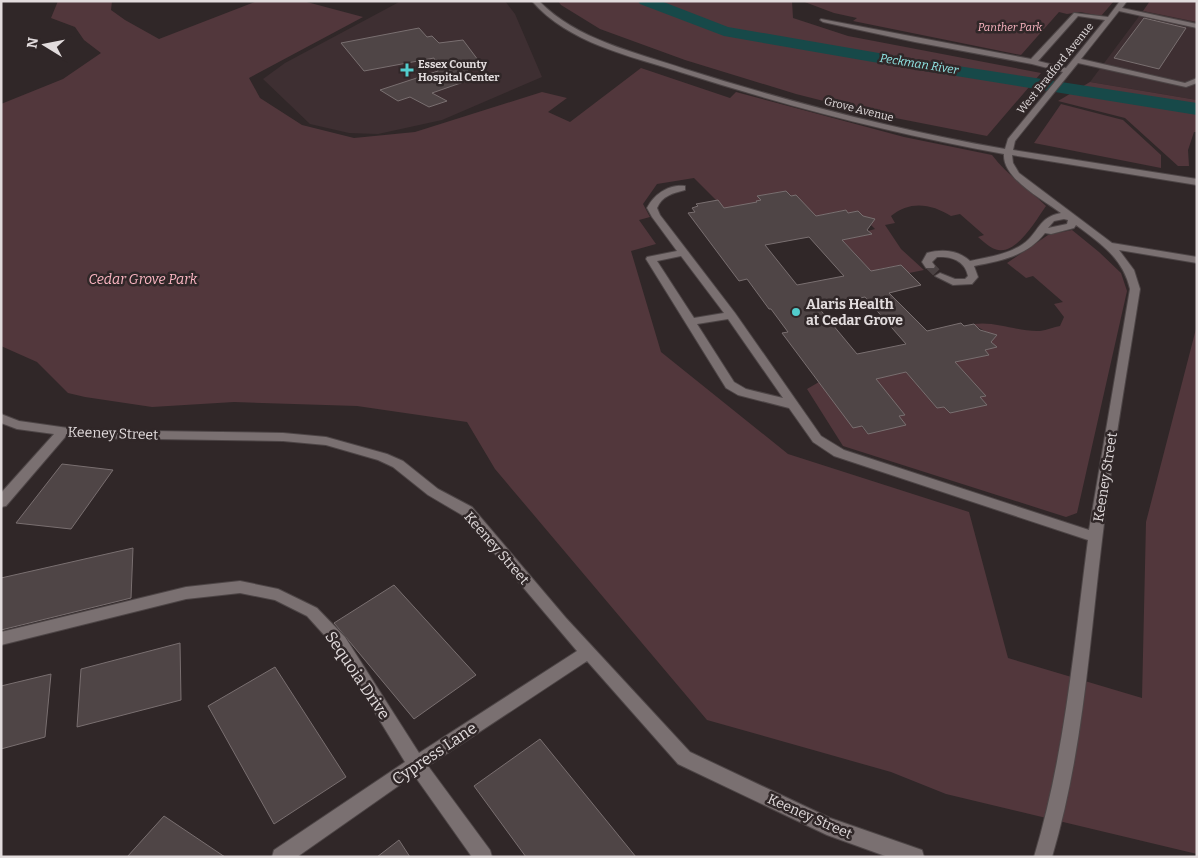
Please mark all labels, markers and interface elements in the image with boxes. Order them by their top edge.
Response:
north arrow [20,20,70,70]
street label: West Bradford Avenue [1015,20,1096,117]
park label: Panther Park [978,21,1043,34]
text: N [23,36,42,50]
water label: Peckman River [879,51,960,77]
place label: Essex County Hospital Center [418,58,500,84]
marker: Essex County Hospital Center [400,63,414,77]
street label: Grove Avenue [823,95,895,124]
park label: Cedar Grove Park [89,271,198,288]
place label: Alaris Health at Cedar Grove [806,296,903,329]
marker: Alaris Health at Cedar Grove [790,306,802,318]
street label: Keeney Street [67,423,159,444]
street label: Keeney Street [1090,431,1121,523]
street label: Keeney Street [460,509,533,588]
street label: Sequoia Drive [321,627,394,723]
street label: Cypress Lane [388,718,480,789]
street label: Keeney Street [765,790,855,843]

